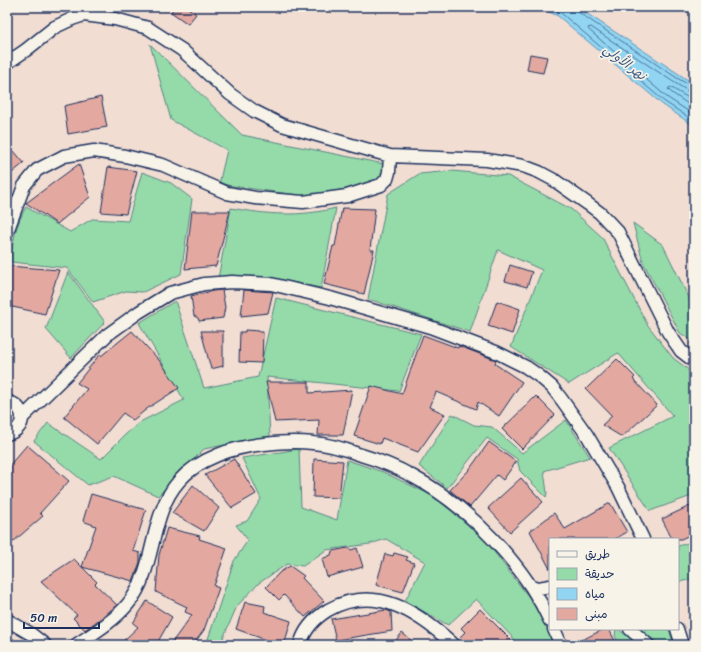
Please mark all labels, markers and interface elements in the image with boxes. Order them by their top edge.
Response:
water label: نهر الأولي [599,38,653,87]
legend [549,538,679,630]
text: طريق [585,543,610,565]
text: حديقة [585,563,614,585]
text: مياه [585,583,605,605]
text: مبنى [585,603,608,625]
scale bar [24,604,99,630]
text: 50 m [30,607,57,629]

